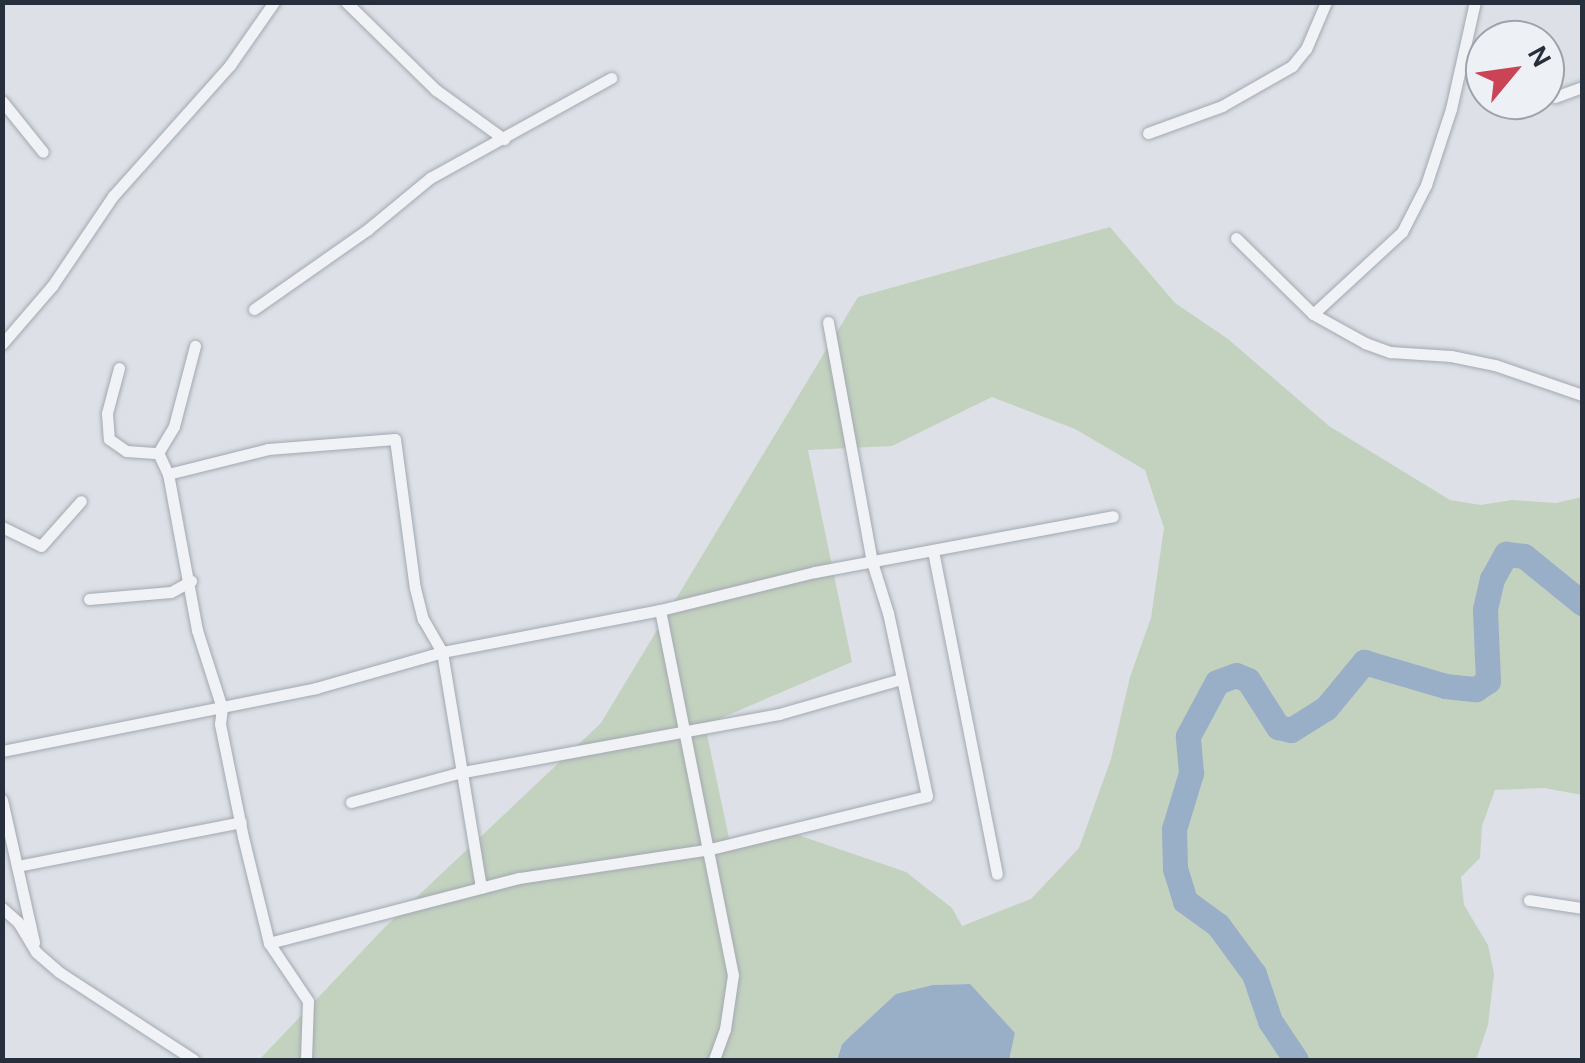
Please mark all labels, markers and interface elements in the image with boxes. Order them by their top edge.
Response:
north arrow [1465,20,1565,120]
text: N [1521,39,1559,73]

